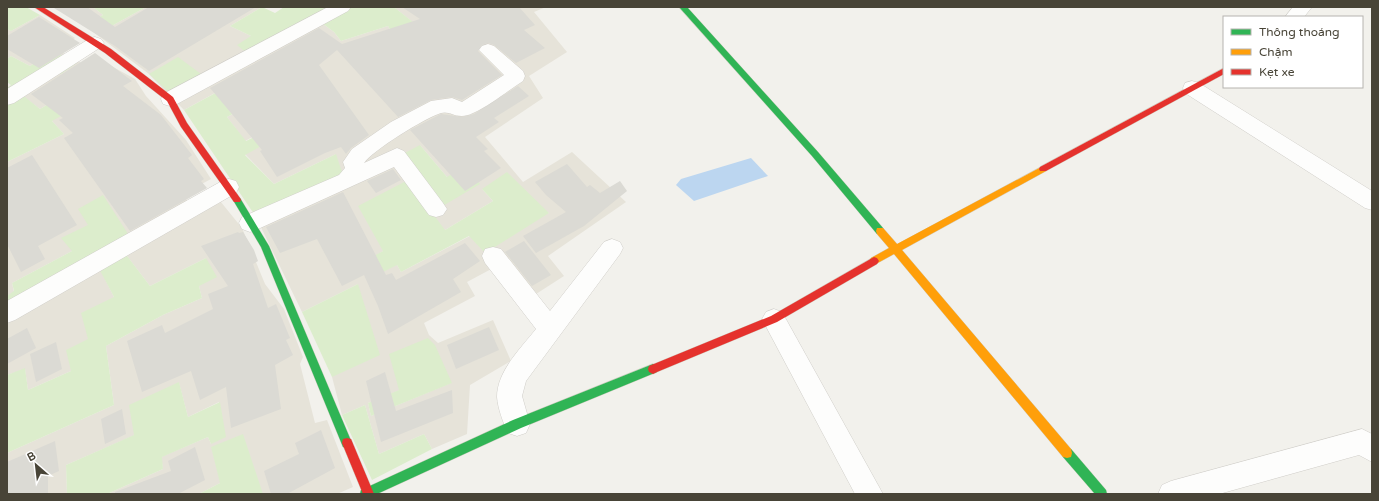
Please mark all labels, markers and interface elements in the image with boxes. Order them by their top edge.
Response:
legend [1223,16,1363,88]
text: Thông thoáng [1259,25,1340,39]
text: Chậm [1259,45,1292,59]
text: Kẹt xe [1259,65,1295,79]
north arrow [16,445,56,485]
text: B [25,449,38,464]

